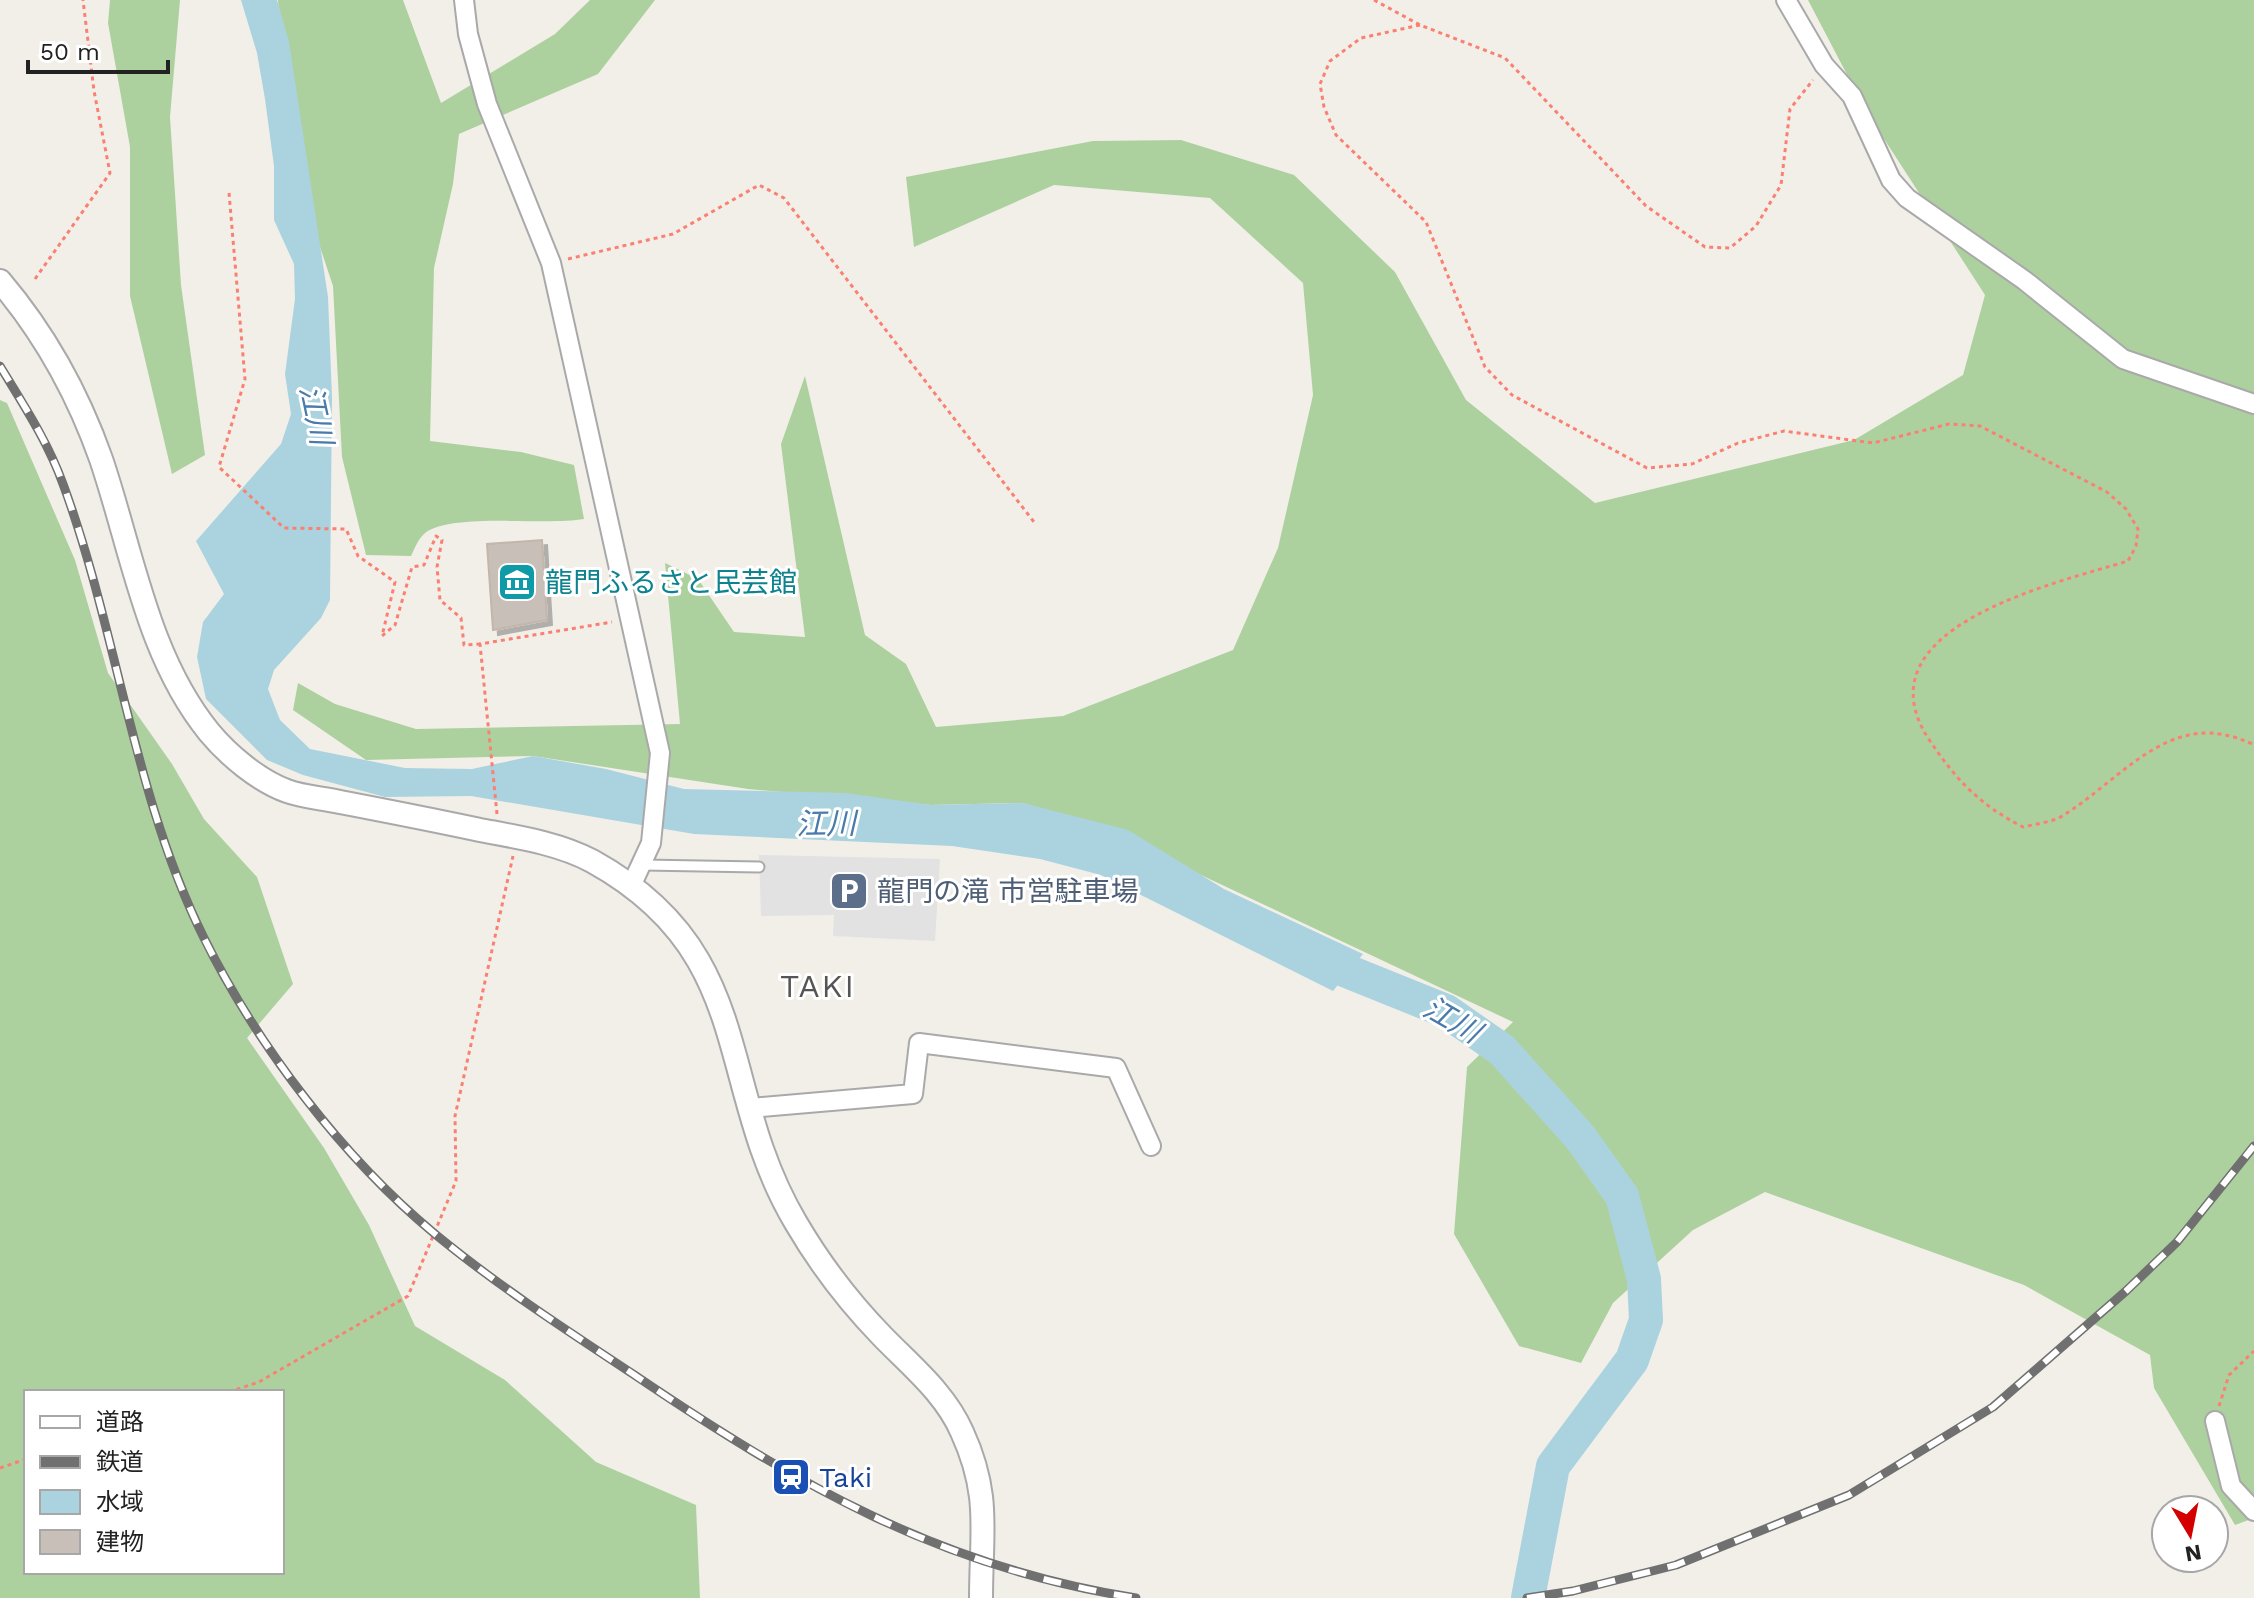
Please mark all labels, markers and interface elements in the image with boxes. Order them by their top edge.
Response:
scale bar [28,24,168,74]
text: 50 m [40,38,100,66]
water label: 江川 [293,382,340,451]
museum icon: 龍門ふるさと民芸館 [496,561,538,603]
place label: 龍門ふるさと民芸館 [545,566,797,599]
water label: 江川 [796,805,859,842]
parking icon: 龍門の滝 市営駐車場 [828,870,870,912]
place label: 龍門の滝 市営駐車場 [877,875,1139,908]
district label: TAKI [780,967,856,1005]
water label: 江川 [1418,989,1490,1051]
legend [24,1390,284,1574]
text: 道路 [96,1408,144,1436]
text: 鉄道 [96,1448,144,1476]
station icon: Taki [770,1456,812,1498]
place label: Taki [819,1461,872,1494]
text: 水域 [96,1488,144,1516]
north arrow [2150,1494,2230,1574]
text: 建物 [96,1528,144,1556]
text: N [2183,1539,2204,1567]

